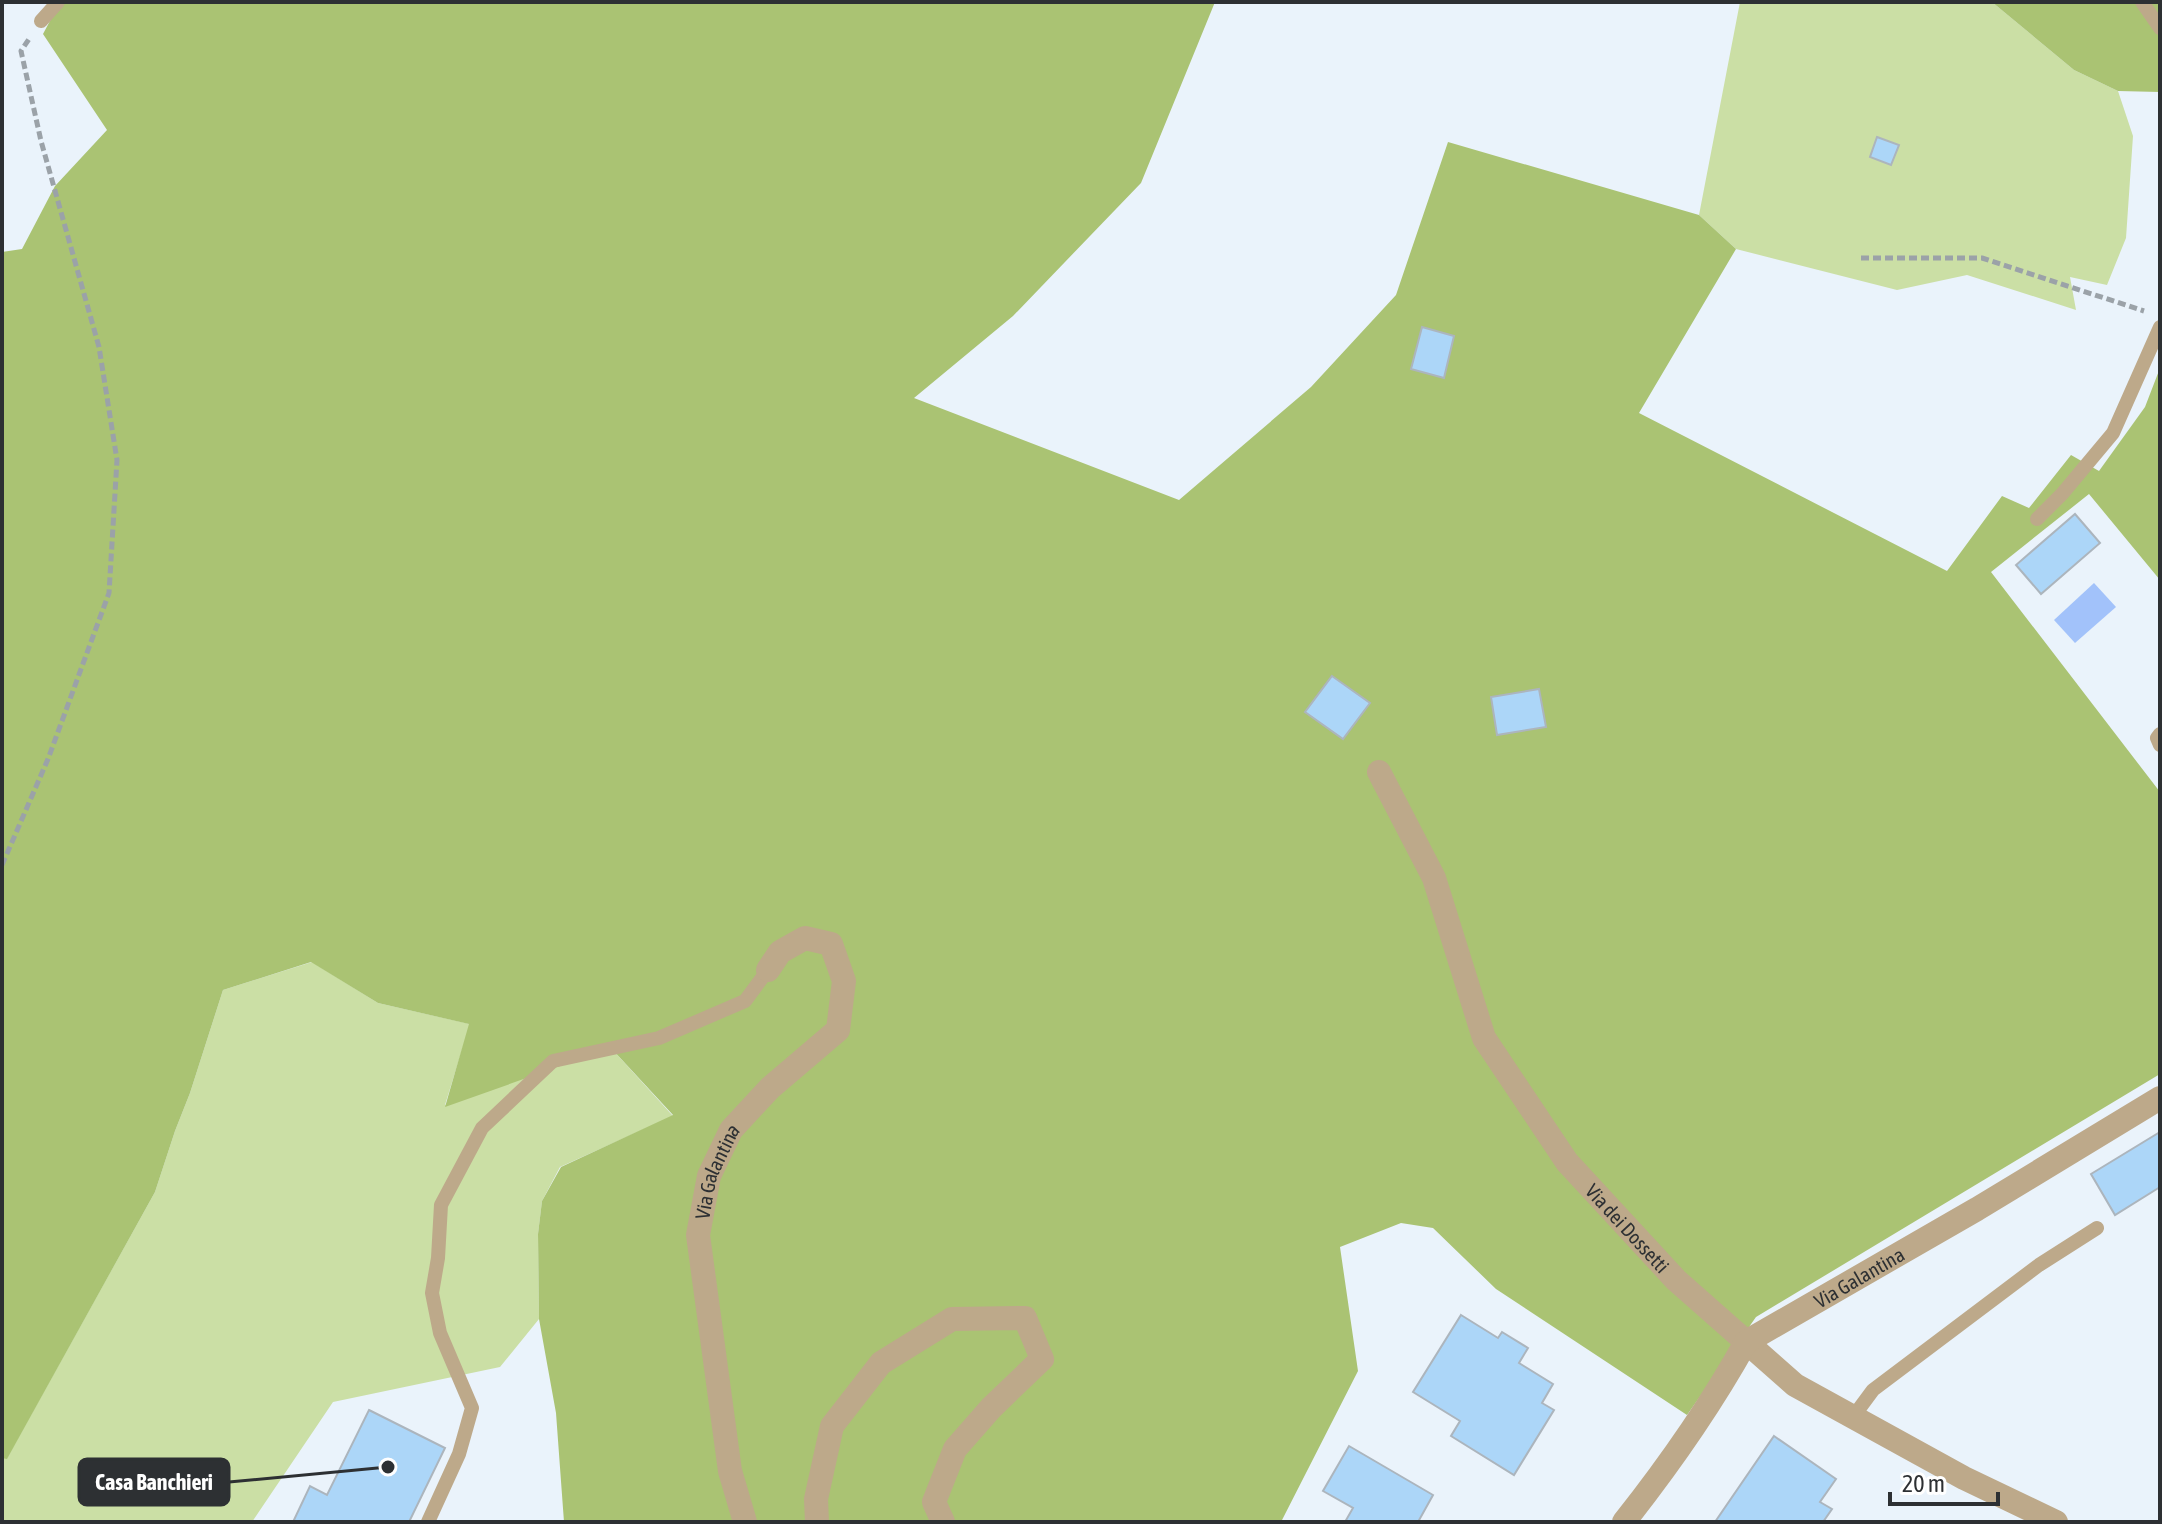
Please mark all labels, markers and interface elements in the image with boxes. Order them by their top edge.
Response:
street label: Via Galantina [690,1118,743,1221]
street label: Via dei Dossetti [1581,1179,1674,1277]
street label: Via Galantina [1810,1242,1908,1312]
scale bar [1890,1456,1998,1506]
callout: Casa Banchieri [79,1459,229,1505]
text: Casa Banchieri [95,1469,213,1495]
text: 20 m [1902,1470,1945,1497]

